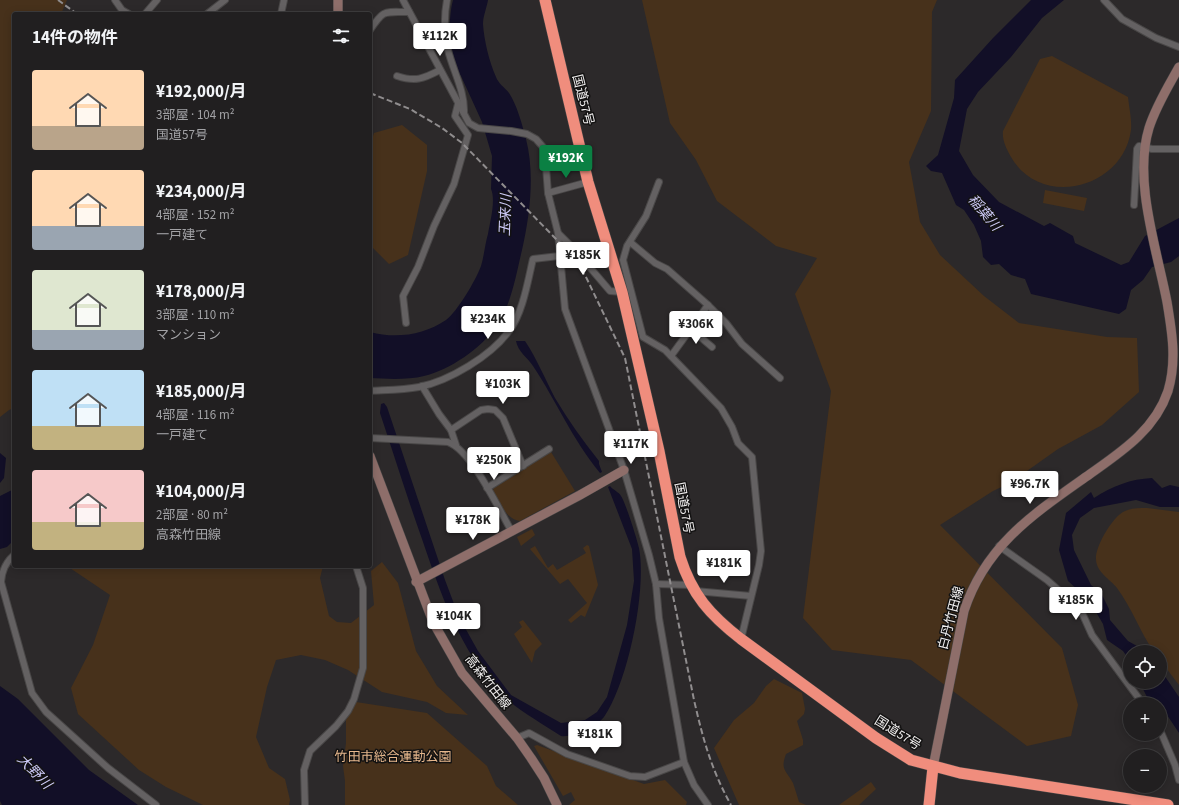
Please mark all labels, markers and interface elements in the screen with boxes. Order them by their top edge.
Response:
pin: ¥112K [412,23,468,57]
icon: filters [330,25,352,47]
text: 14件の物件 [32,26,118,50]
text: ¥112K [422,27,458,45]
street label: 国道57号 [568,73,598,127]
text: ¥192,000/月 [156,80,247,104]
icon: home [64,86,112,134]
text: 3部屋 · 104 m² [156,106,234,124]
text: 国道57号 [156,126,208,144]
pin: ¥192K [538,145,594,179]
text: ¥192K [548,149,584,167]
text: ¥234,000/月 [156,180,247,204]
icon: home [64,186,112,234]
water label: 稲葉川 [963,190,1006,237]
water label: 玉来川 [495,192,517,236]
text: 4部屋 · 152 m² [156,206,234,224]
text: 一戸建て [156,226,208,244]
pin: ¥185K [555,242,611,276]
text: ¥185K [565,246,601,264]
text: ¥178,000/月 [156,280,247,304]
icon: home [64,286,112,334]
text: 3部屋 · 110 m² [156,306,234,324]
pin: ¥234K [460,306,516,340]
text: ¥234K [470,310,506,328]
pin: ¥306K [668,311,724,345]
text: ¥306K [678,315,714,333]
text: マンション [156,326,221,344]
pin: ¥103K [475,371,531,405]
text: ¥103K [485,375,521,393]
text: ¥185,000/月 [156,380,247,404]
icon: home [64,386,112,434]
text: 4部屋 · 116 m² [156,406,234,424]
text: 一戸建て [156,426,208,444]
pin: ¥117K [603,431,659,465]
text: ¥117K [613,435,649,453]
pin: ¥250K [466,447,522,481]
text: ¥250K [476,451,512,469]
pin: ¥96.7K [997,471,1063,505]
text: ¥96.7K [1010,475,1050,493]
text: ¥104,000/月 [156,480,247,504]
street label: 国道57号 [670,481,698,535]
icon: home [64,486,112,534]
text: 2部屋 · 80 m² [156,506,228,524]
pin: ¥178K [445,507,501,541]
text: ¥178K [455,511,491,529]
text: 高森竹田線 [156,526,221,544]
pin: ¥181K [696,550,752,584]
text: ¥181K [706,554,742,572]
street label: 白丹竹田線 [934,584,968,652]
pin: ¥185K [1048,587,1104,621]
text: ¥185K [1058,591,1094,609]
pin: ¥104K [426,603,482,637]
text: ¥104K [436,607,472,625]
map controls [1123,645,1167,793]
button: locate [1123,645,1167,689]
street label: 高森竹田線 [461,651,515,713]
button: + [1123,697,1167,741]
street label: 国道57号 [871,712,925,754]
pin: ¥181K [567,721,623,755]
text: ¥181K [577,725,613,743]
park label: 竹田市総合運動公園 [334,748,452,766]
button: − [1123,749,1167,793]
water label: 大野川 [12,750,57,795]

